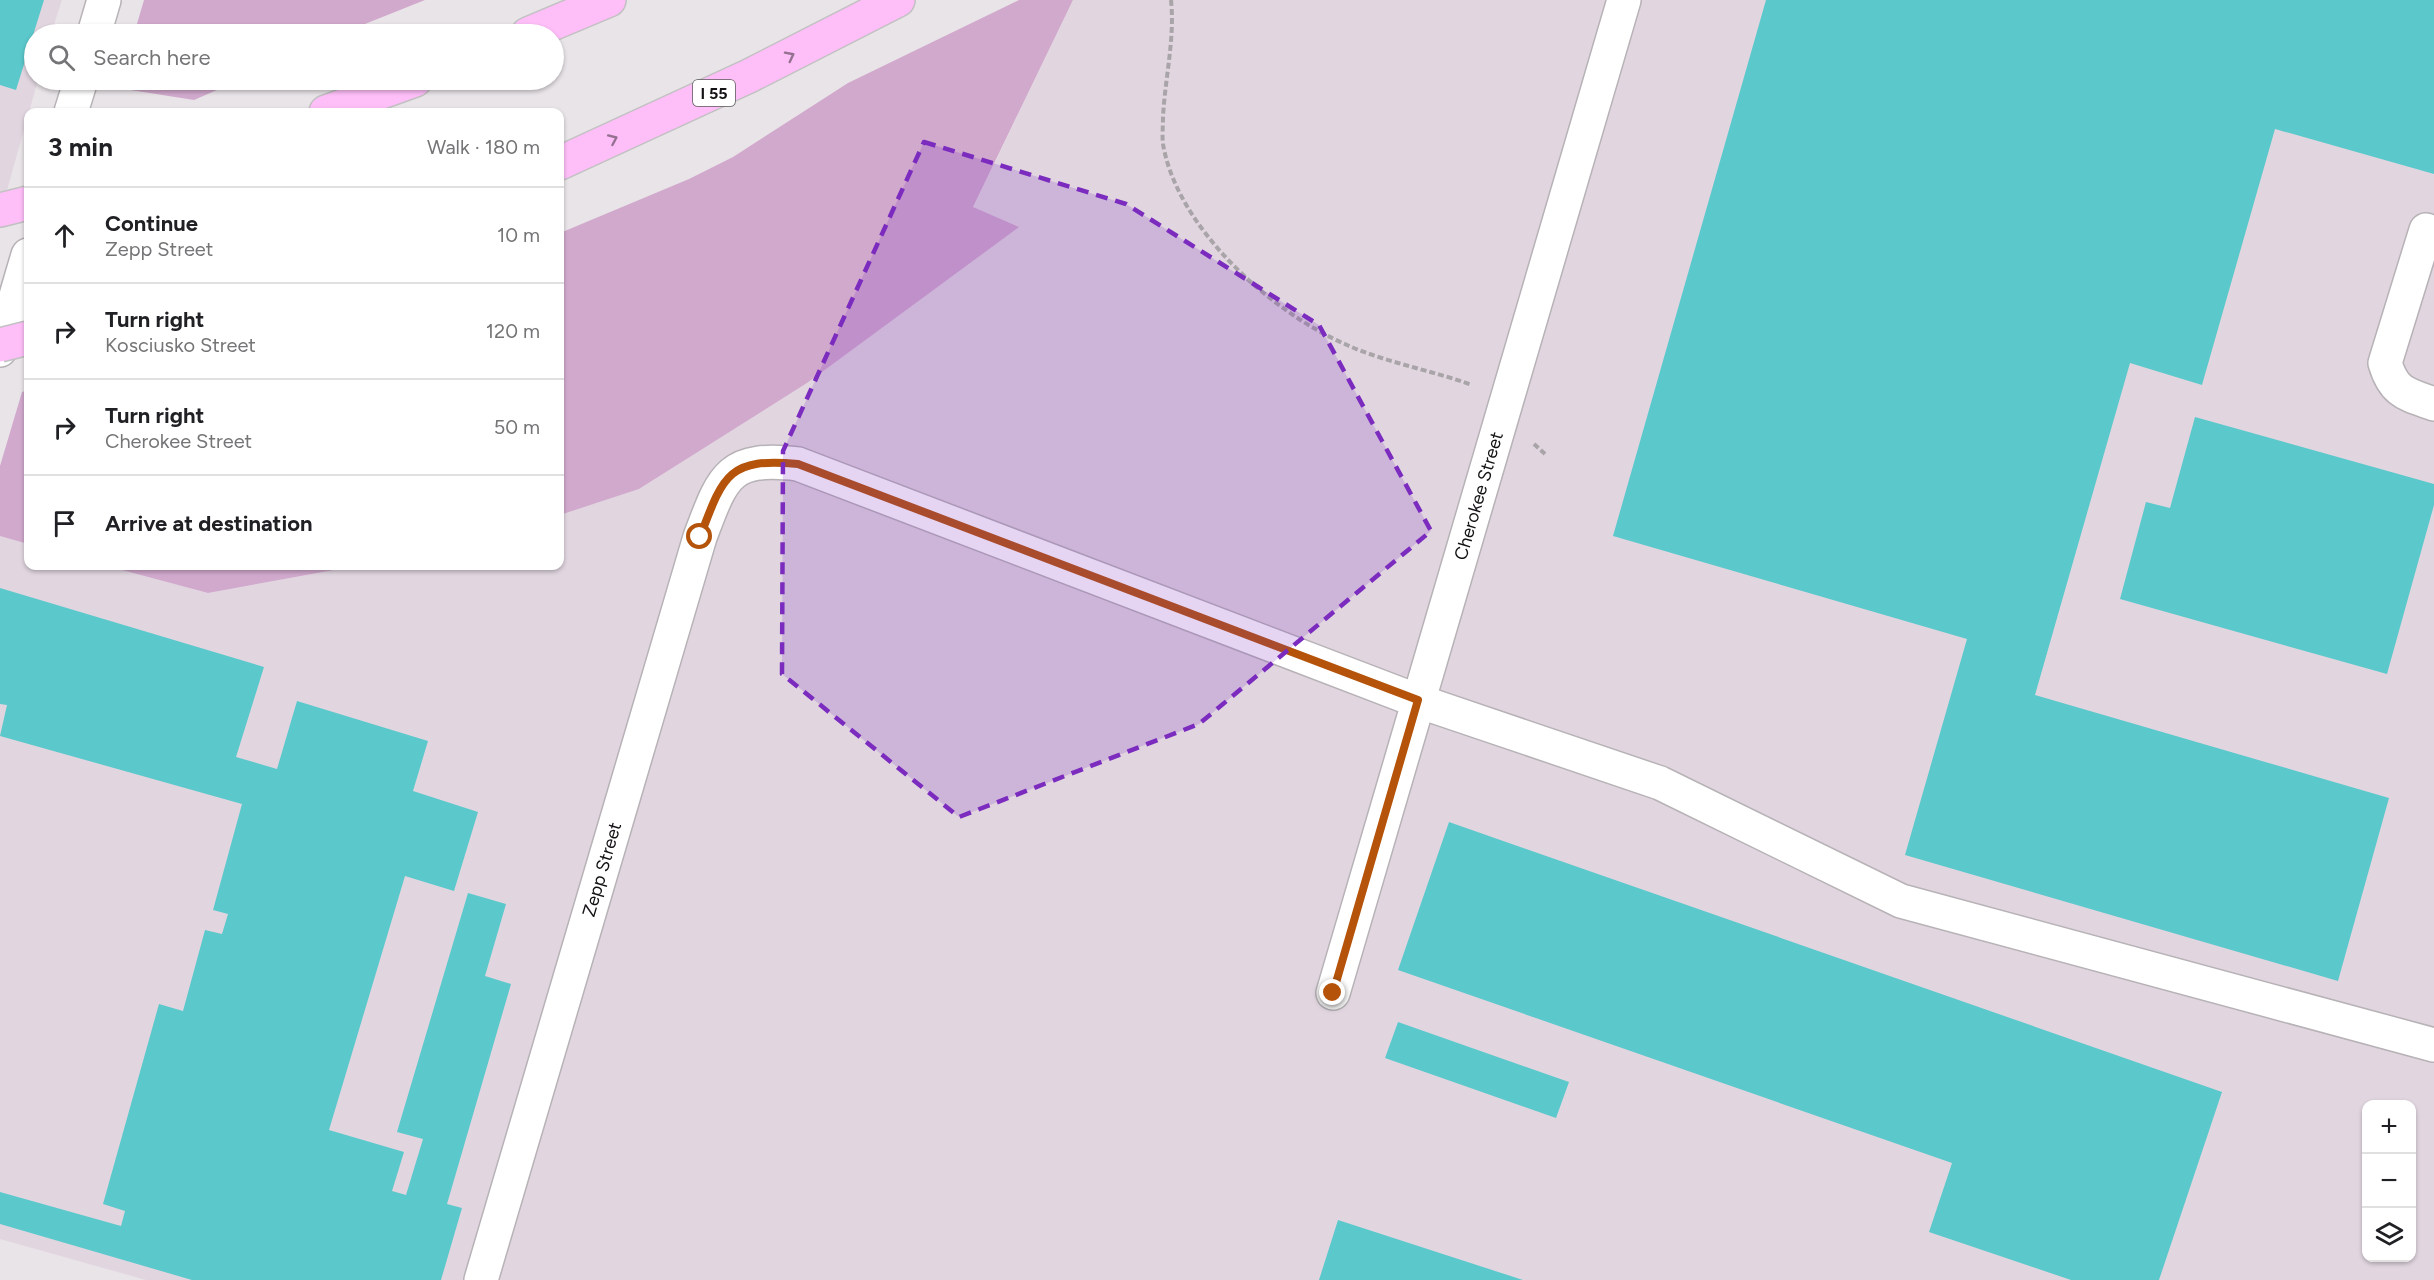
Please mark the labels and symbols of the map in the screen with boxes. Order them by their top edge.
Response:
one-way arrow [783,52,794,64]
road number: I 55 [693,80,735,106]
one-way arrow [607,135,618,147]
street label: Cherokee Street [1449,429,1508,563]
route start [686,523,712,549]
street label: Zepp Street [578,819,626,919]
route end [1319,979,1345,1005]

